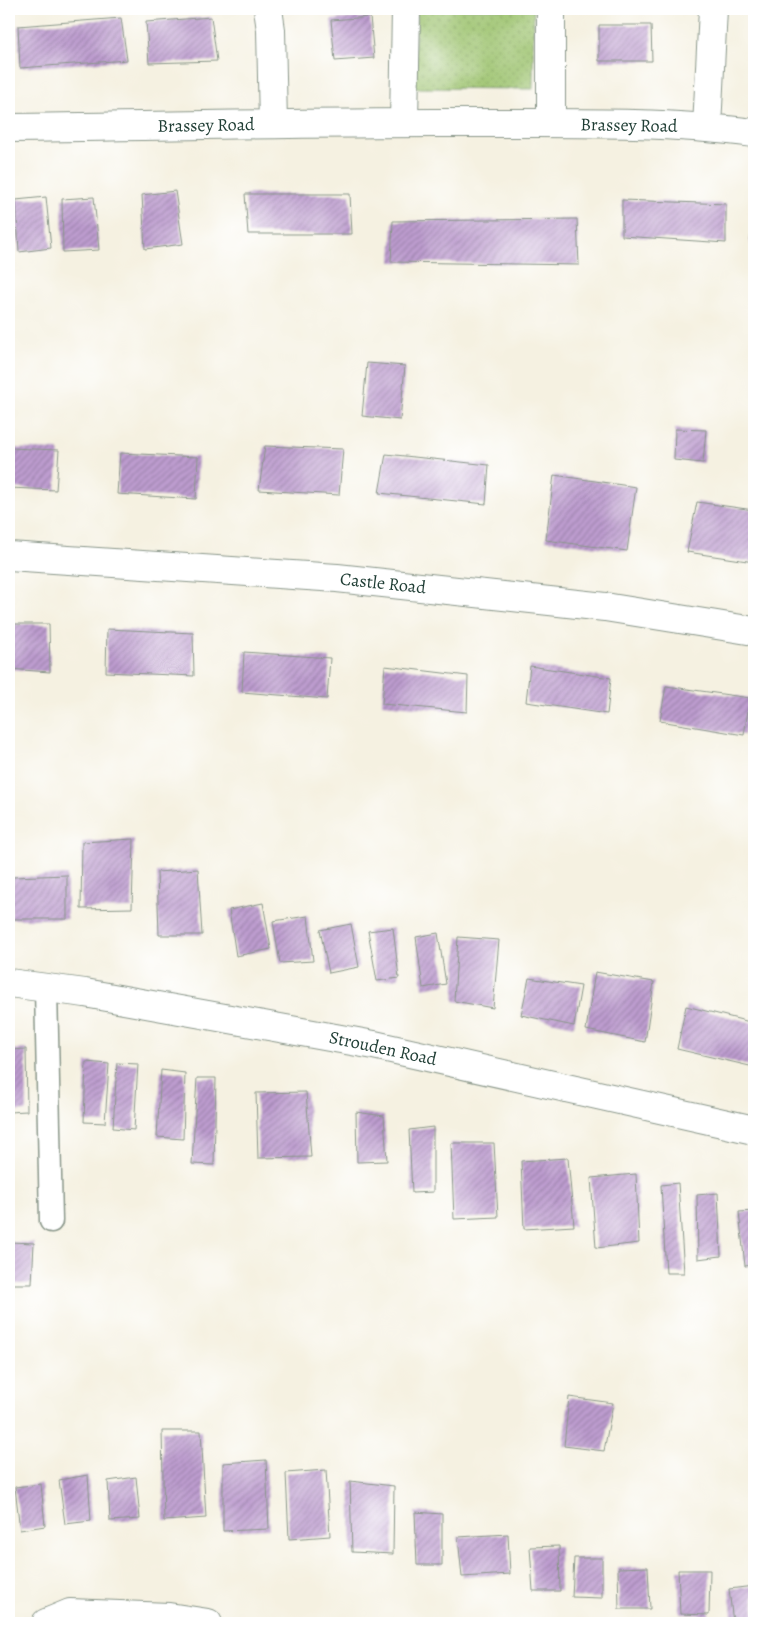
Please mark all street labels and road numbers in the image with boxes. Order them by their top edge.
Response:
street label: Brassey Road [157,112,255,138]
street label: Brassey Road [580,112,678,138]
street label: Castle Road [339,567,428,599]
street label: Strouden Road [327,1025,439,1071]

